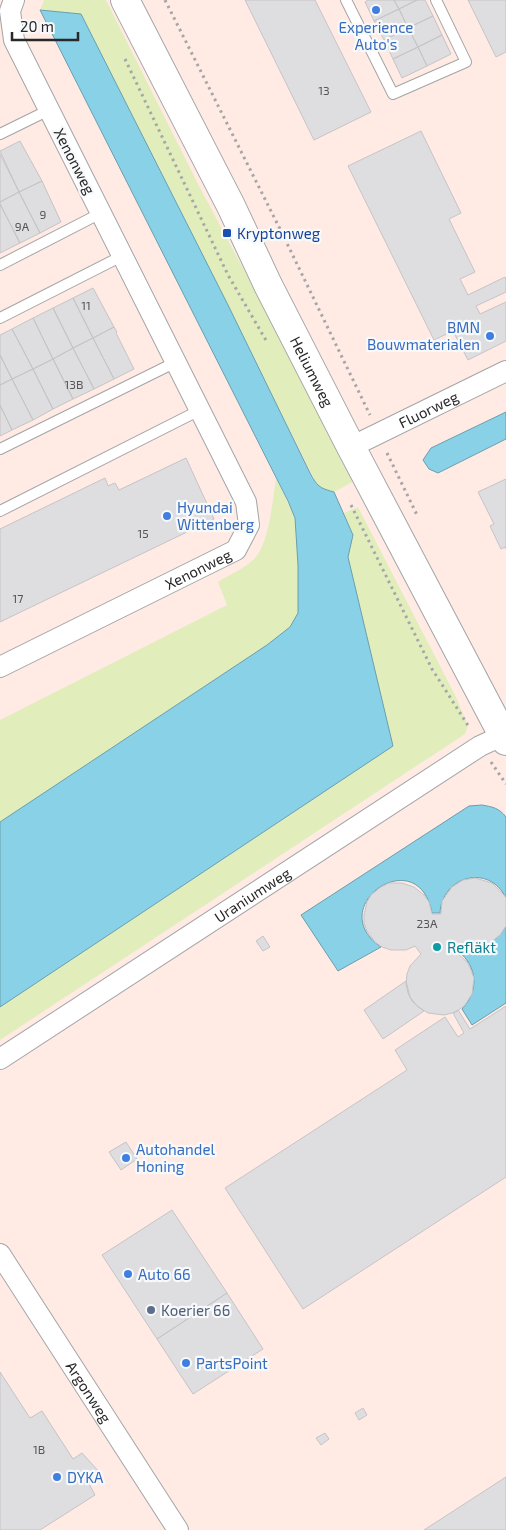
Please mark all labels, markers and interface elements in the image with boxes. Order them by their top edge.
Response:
marker: Experience Auto's [370,4,382,16]
scale bar [12,10,79,42]
text: 20 m [20,17,54,35]
place label: Experience Auto's [339,18,413,53]
house number: 13 [318,83,330,97]
street label: Xenonweg [51,125,100,198]
house number: 9 [40,207,47,221]
house number: 9A [15,219,30,233]
place label: Kryptonweg [237,224,321,242]
marker: Kryptonweg [221,227,233,239]
house number: 11 [81,298,91,312]
place label: BMN Bouwmaterialen [367,318,480,353]
marker: BMN Bouwmaterialen [484,330,496,342]
street label: Heliumweg [287,333,338,410]
house number: 13B [65,377,83,391]
street label: Fluorweg [395,387,462,431]
place label: Hyundai Wittenberg [177,498,255,533]
marker: Hyundai Wittenberg [161,510,173,522]
house number: 15 [137,526,149,540]
street label: Xenonweg [162,545,235,593]
house number: 17 [13,591,23,605]
street label: Uraniumweg [211,863,294,926]
house number: 23A [417,916,438,930]
place label: Refläkt [447,938,496,956]
marker: Refläkt [431,941,443,953]
place label: Autohandel Honing [136,1140,215,1175]
marker: Autohandel Honing [120,1152,132,1164]
place label: Auto 66 [138,1265,191,1283]
marker: Auto 66 [122,1268,134,1280]
place label: Koerier 66 [161,1301,230,1319]
marker: Koerier 66 [145,1304,157,1316]
place label: PartsPoint [196,1354,268,1372]
marker: PartsPoint [180,1357,192,1369]
street label: Argonweg [62,1358,116,1426]
house number: 1B [33,1442,45,1456]
place label: DYKA [67,1468,104,1486]
marker: DYKA [51,1471,63,1483]

